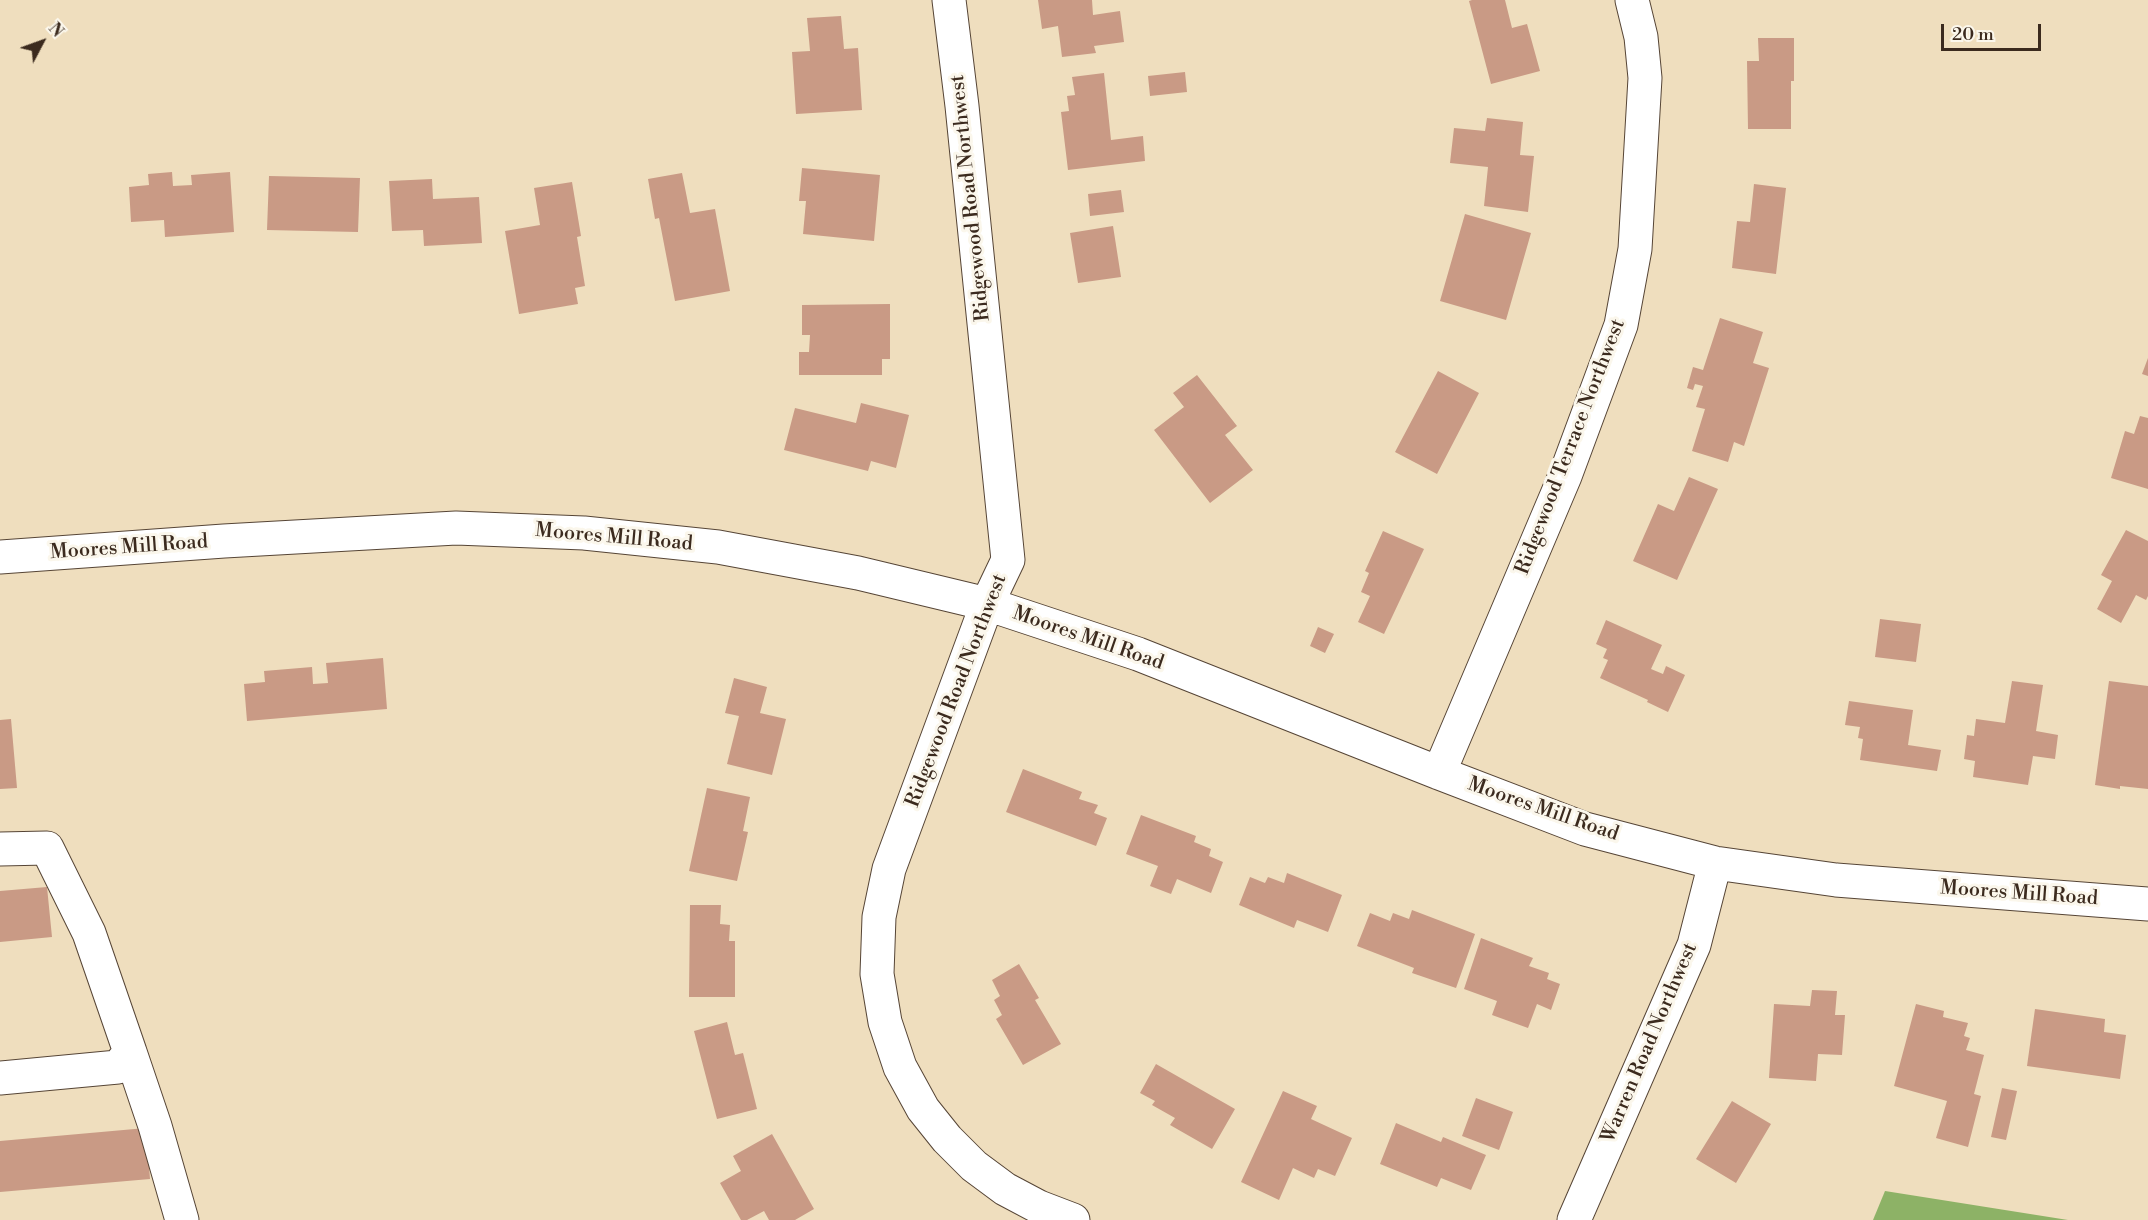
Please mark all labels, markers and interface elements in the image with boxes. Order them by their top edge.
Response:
north arrow [12,12,72,72]
scale bar [1944,12,2044,50]
text: N [44,19,67,42]
text: 20 m [1952,23,1994,46]
street label: Ridgewood Road Northwest [946,73,996,323]
street label: Ridgewood Terrace Northwest [1511,316,1631,578]
street label: Moores Mill Road [534,519,694,557]
street label: Moores Mill Road [49,531,209,565]
street label: Ridgewood Road Northwest [901,571,1013,811]
street label: Moores Mill Road [1009,602,1167,676]
street label: Moores Mill Road [1464,773,1622,847]
street label: Moores Mill Road [1939,877,2099,911]
street label: Warren Road Northwest [1597,939,1703,1147]

